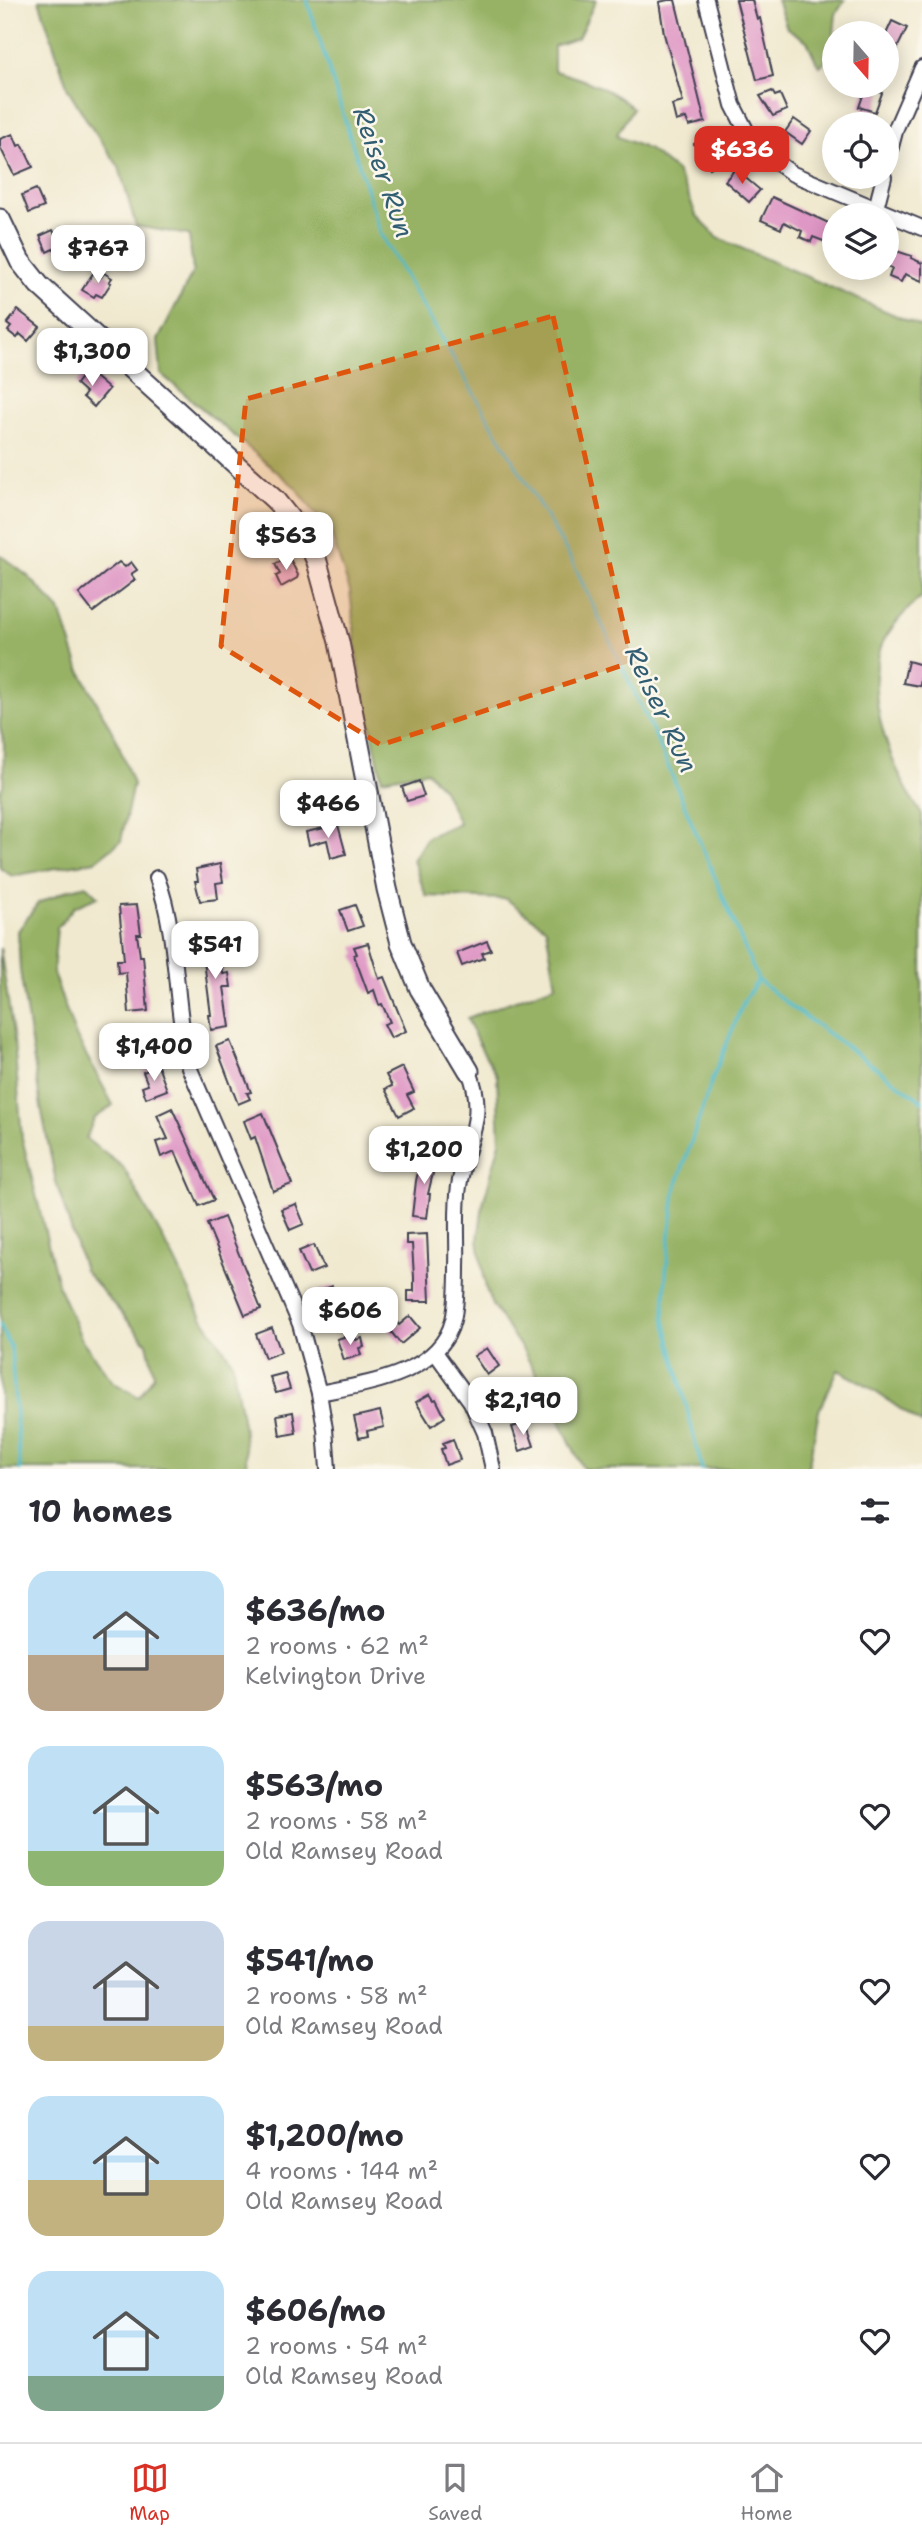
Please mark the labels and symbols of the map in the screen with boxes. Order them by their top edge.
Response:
north arrow [822,21,900,98]
water label: Reiser Run [345,102,423,242]
pin: $636 [701,127,783,186]
pin: $767 [57,226,139,285]
pin: $1,300 [35,328,149,388]
pin: $563 [245,512,327,572]
water label: Reiser Run [617,640,707,778]
pin: $466 [287,780,369,840]
pin: $541 [174,922,256,981]
pin: $1,400 [97,1024,211,1083]
pin: $1,200 [367,1126,481,1186]
pin: $606 [309,1288,391,1347]
pin: $2,190 [466,1378,580,1437]

